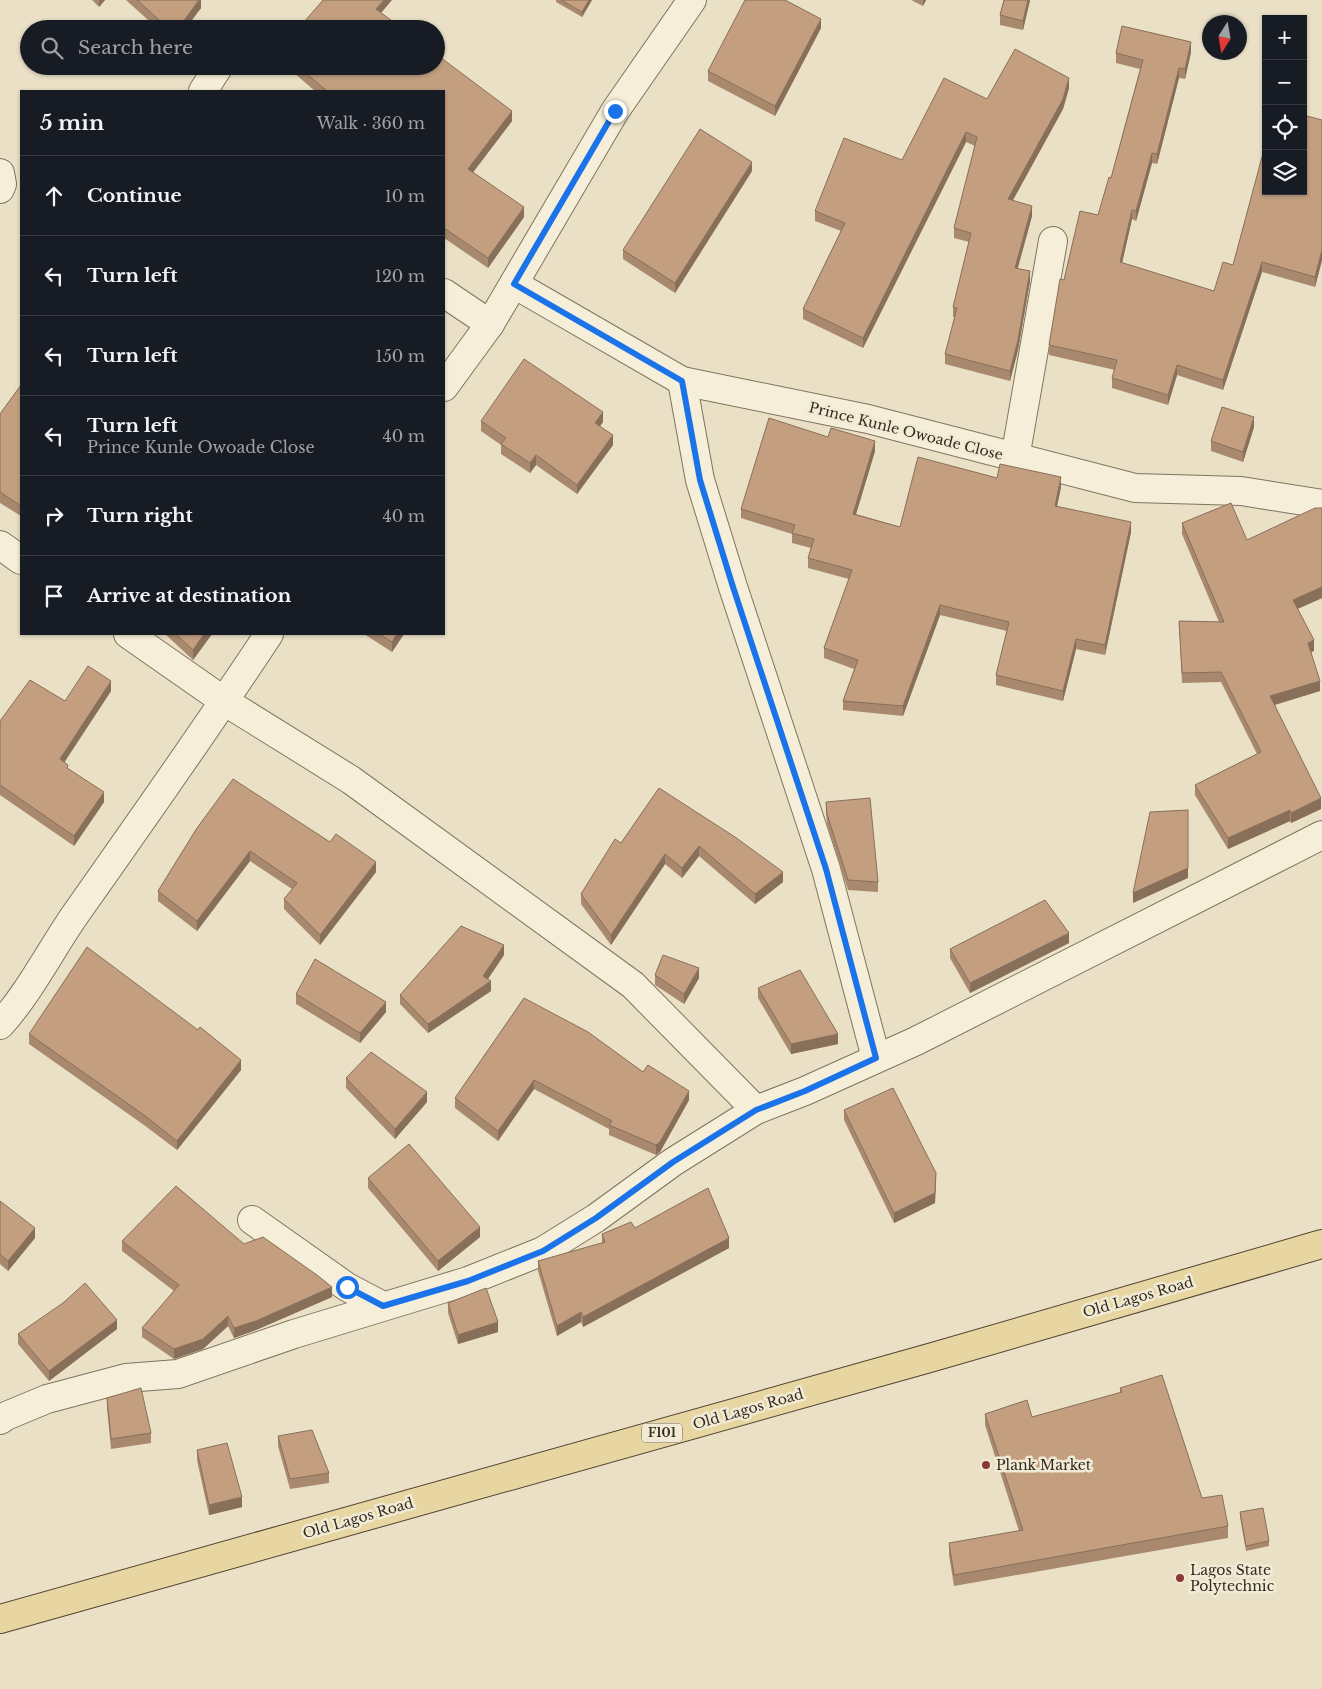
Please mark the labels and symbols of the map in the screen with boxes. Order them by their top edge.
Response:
north arrow [1202,15,1247,60]
route end [604,100,627,123]
street label: Prince Kunle Owoade Close [807,398,1005,464]
street label: Old Lagos Road [1081,1272,1196,1321]
route start [336,1276,359,1299]
street label: Old Lagos Road [691,1384,806,1433]
road number: F101 [642,1424,682,1442]
place label: Plank Market [996,1456,1092,1474]
marker: Plank Market [980,1459,992,1471]
street label: Old Lagos Road [301,1493,416,1542]
place label: Lagos State Polytechnic [1190,1561,1275,1595]
marker: Lagos State Polytechnic [1174,1572,1186,1584]

